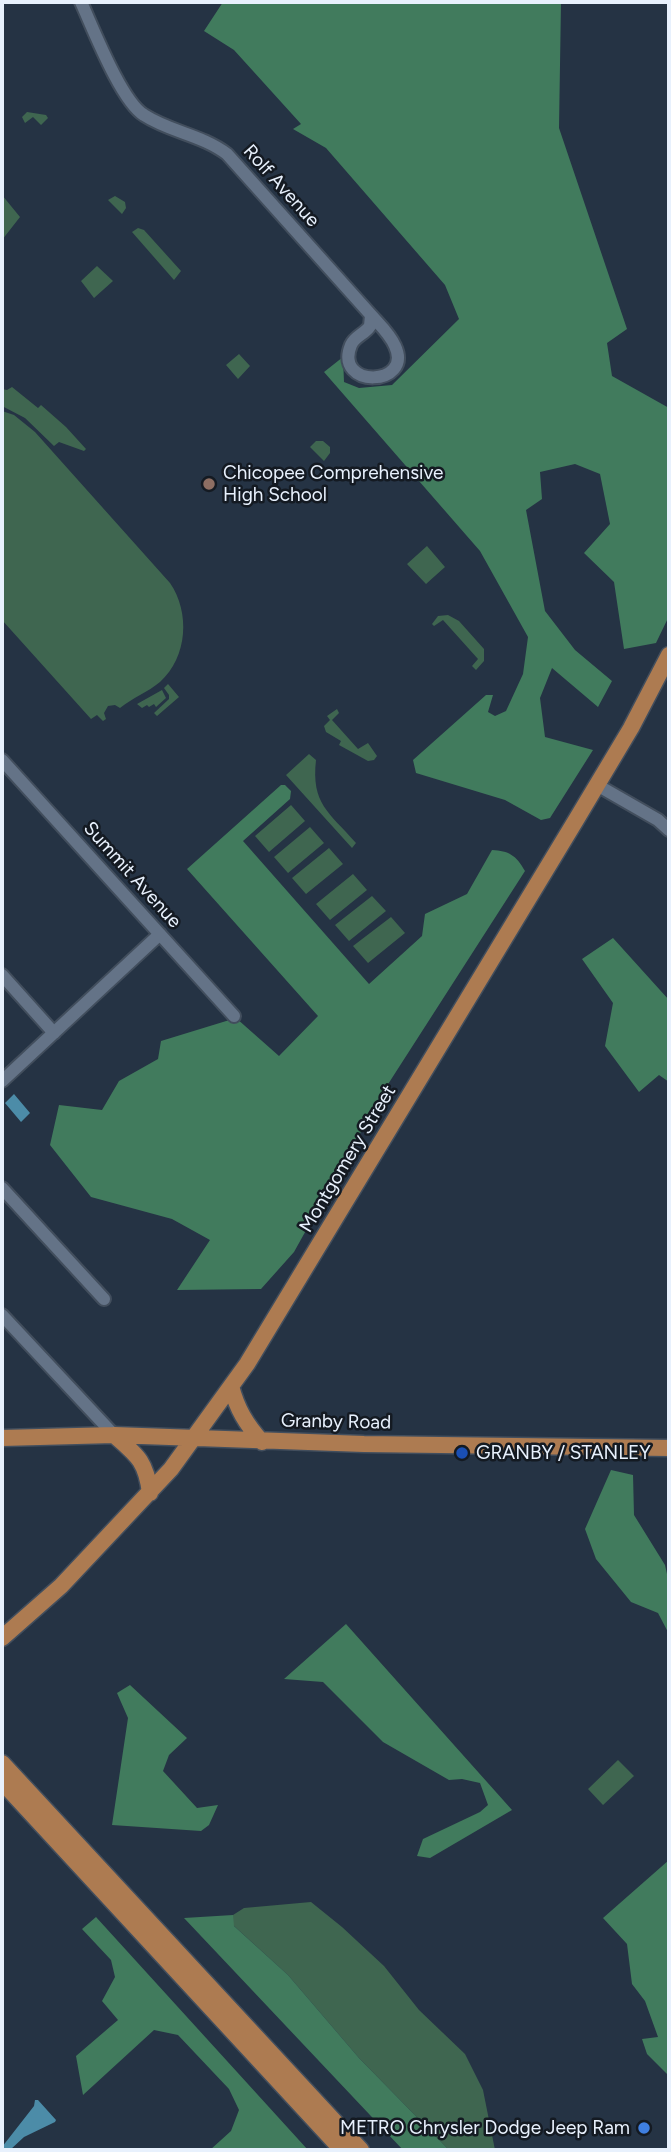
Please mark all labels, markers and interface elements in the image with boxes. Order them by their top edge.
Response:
street label: Rolf Avenue [238,140,324,232]
place label: Chicopee Comprehensive High School [223,462,443,506]
marker: Chicopee Comprehensive High School [201,476,217,492]
street label: Summit Avenue [78,817,186,933]
street label: Montgomery Street [295,1081,401,1237]
street label: Granby Road [281,1410,391,1434]
place label: GRANBY / STANLEY [476,1442,651,1464]
marker: GRANBY / STANLEY [454,1445,470,1461]
place label: METRO Chrysler Dodge Jeep Ram [340,2117,630,2139]
marker: METRO Chrysler Dodge Jeep Ram [636,2120,652,2136]

